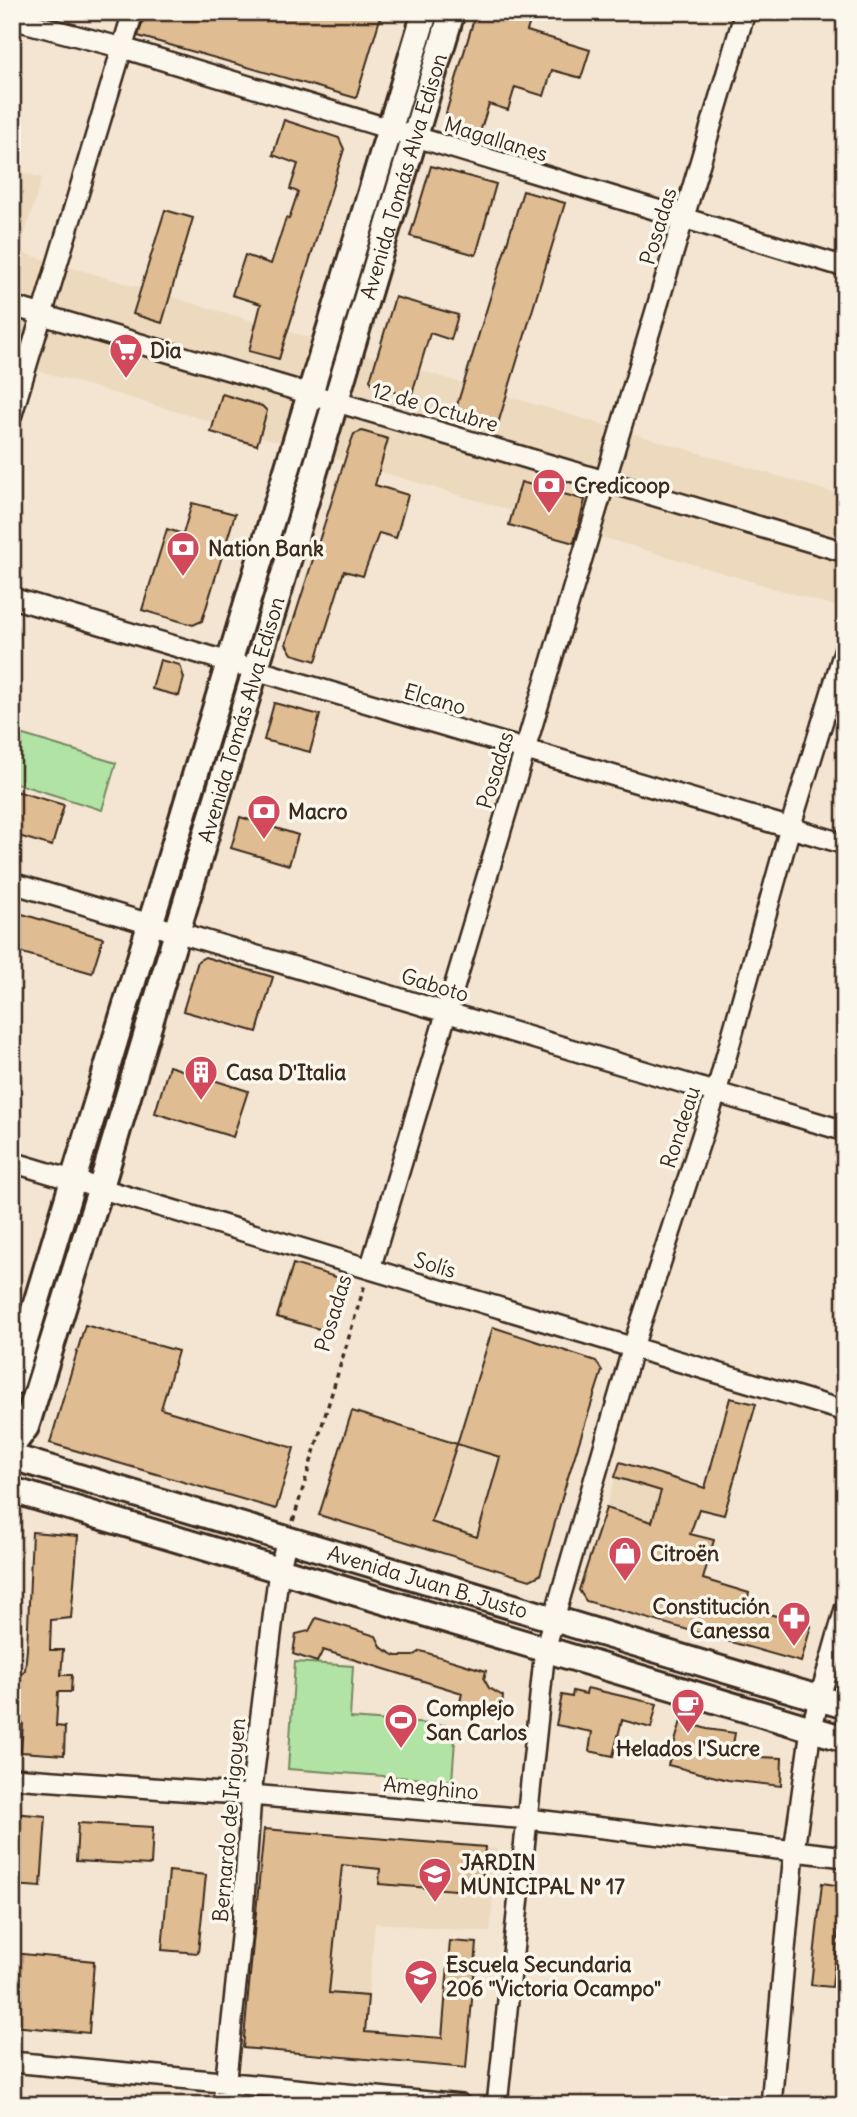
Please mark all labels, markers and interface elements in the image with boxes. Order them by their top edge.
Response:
street label: Avenida Tomás Alva Edison [353,50,452,302]
street label: Magallanes [441,110,551,168]
street label: Posadas [633,184,683,268]
supermarket icon: Dia [107,331,145,380]
place label: Dia [150,337,182,364]
street label: 12 de Octubre [369,376,501,438]
bank icon: Credicoop [530,466,568,515]
place label: Credicoop [574,472,670,499]
bank icon: Nation Bank [164,529,202,578]
place label: Nation Bank [208,535,324,562]
street label: Avenida Tomás Alva Edison [191,593,290,846]
street label: Elcano [401,677,469,721]
street label: Posadas [470,728,520,812]
bank icon: Macro [245,792,283,841]
place label: Macro [288,798,348,825]
street label: Gaboto [398,962,472,1008]
building icon: Casa D'Italia [182,1053,220,1102]
place label: Casa D'Italia [226,1059,346,1086]
street label: Rondeau [654,1082,706,1172]
street label: Solís [411,1246,459,1284]
street label: Posadas [308,1271,358,1355]
shop icon: Citroën [606,1534,644,1583]
street label: Avenida Juan B. Justo [324,1539,531,1624]
place label: Citroën [650,1540,719,1567]
place label: Constitución Canessa [653,1593,770,1644]
pharmacy icon: Constitución Canessa [775,1599,813,1648]
cafe icon: Helados l'Sucre [669,1686,707,1735]
place label: Complejo San Carlos [426,1695,528,1746]
sports icon: Complejo San Carlos [382,1701,420,1750]
street label: Bernardo de Irigoyen [207,1717,251,1923]
place label: Helados l'Sucre [616,1735,760,1762]
street label: Ameghino [382,1770,480,1806]
place label: JARDIN MUNICIPAL N° 17 [460,1849,625,1900]
school or university icon: JARDIN MUNICIPAL N° 17 [416,1855,454,1904]
place label: Escuela Secundaria 206 "Victoria Ocampo" [446,1951,661,2002]
school or university icon: Escuela Secundaria 206 "Victoria Ocampo" [402,1957,440,2006]

